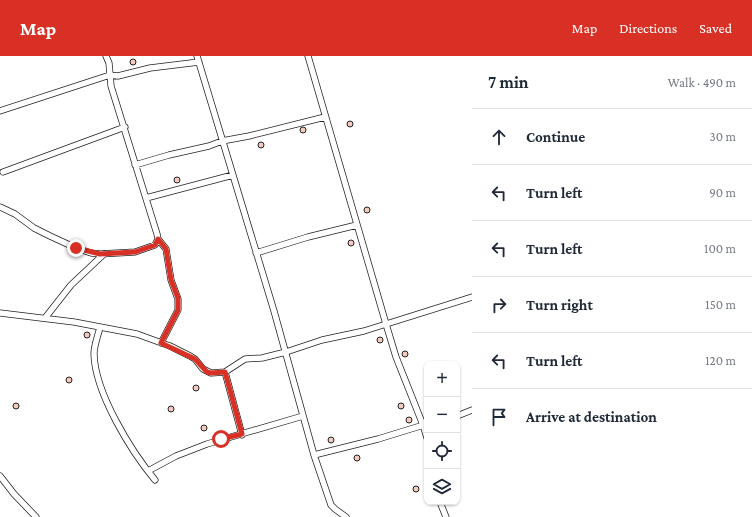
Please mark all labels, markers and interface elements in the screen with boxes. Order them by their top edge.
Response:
text: Map [20,18,56,39]
text: Map [572,20,597,36]
text: Directions [619,20,677,36]
text: Saved [699,20,732,36]
text: 7 min [488,73,529,92]
text: Walk · 490 m [668,75,736,90]
icon: ahead [488,126,510,148]
text: Continue [526,129,585,145]
text: 30 m [710,129,736,144]
icon: left [488,182,510,204]
text: Turn left [526,185,582,201]
text: 90 m [709,185,736,200]
icon: left [488,238,510,260]
route end [67,239,85,257]
text: Turn left [526,241,582,257]
text: 100 m [704,241,736,256]
icon: right [488,294,510,316]
text: Turn right [526,297,593,313]
text: 150 m [705,297,736,312]
icon: left [488,350,510,372]
text: Turn left [526,353,582,369]
text: 120 m [705,353,736,368]
map controls [424,361,460,505]
button: + [424,361,460,397]
button: − [424,397,460,433]
icon: arrive [488,406,510,428]
text: Arrive at destination [526,409,657,425]
route start [212,430,230,448]
button: locate [424,433,460,469]
button: layers [424,469,460,505]

